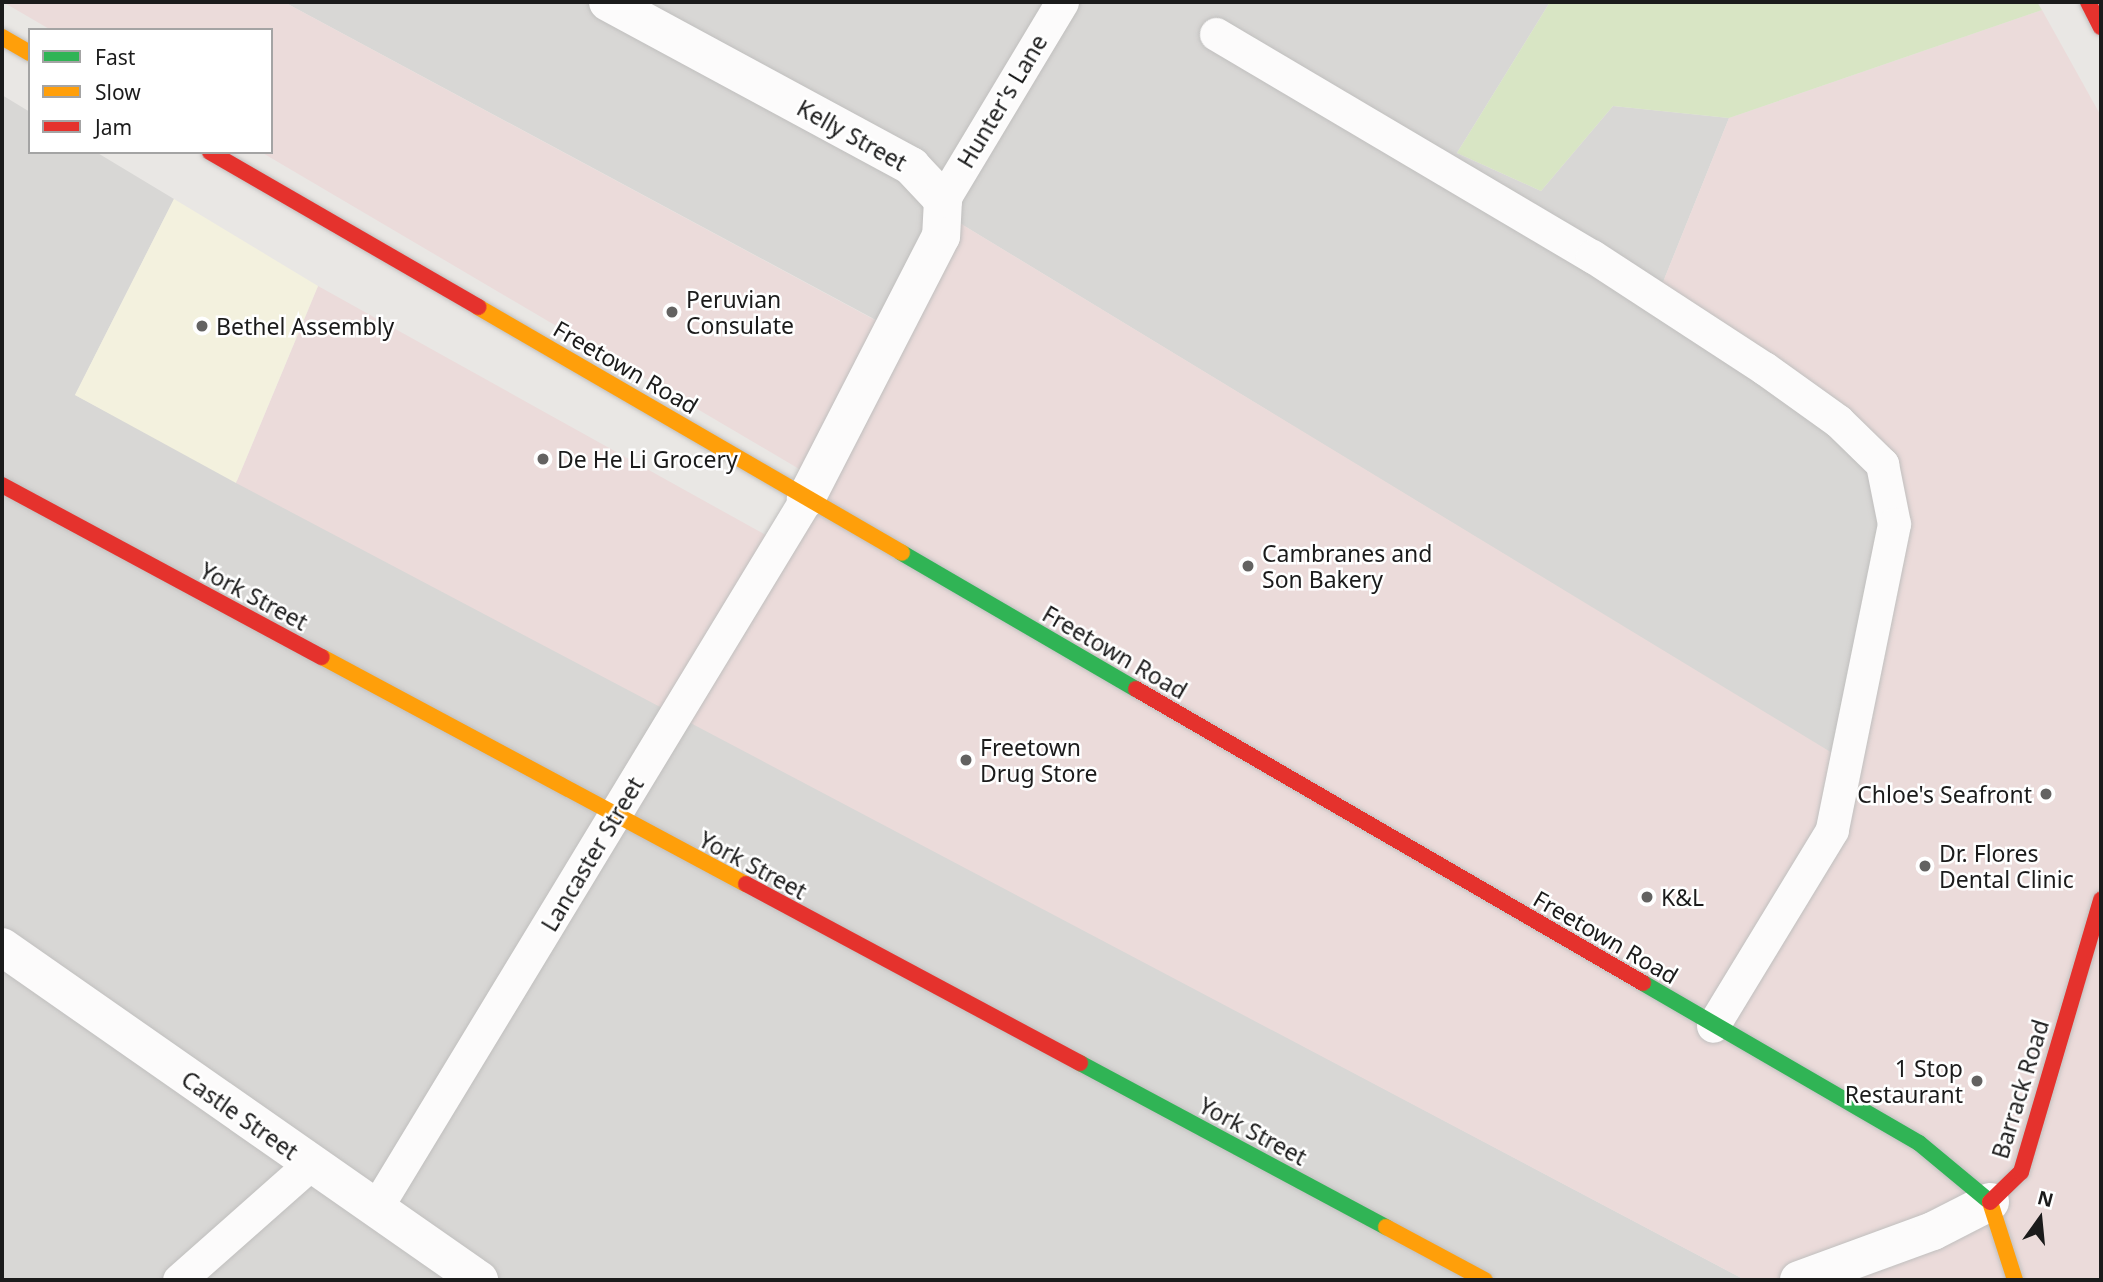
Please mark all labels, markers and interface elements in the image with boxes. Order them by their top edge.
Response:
legend [28,28,273,154]
street label: Hunter's Lane [951,29,1053,173]
text: Fast [95,43,135,71]
text: Slow [95,78,141,106]
street label: Kelly Street [792,94,912,176]
text: Jam [95,113,132,141]
place label: Peruvian Consulate [686,285,794,339]
marker: Peruvian Consulate [664,304,680,320]
place label: Bethel Assembly [216,312,394,340]
street label: Freetown Road [549,314,703,420]
marker: Bethel Assembly [194,318,210,334]
place label: De He Li Grocery [557,445,738,473]
marker: De He Li Grocery [535,451,551,467]
place label: Cambranes and Son Bakery [1262,539,1432,593]
street label: York Street [196,556,312,636]
marker: Cambranes and Son Bakery [1240,558,1256,574]
street label: Freetown Road [1038,599,1192,705]
place label: Freetown Drug Store [980,733,1097,787]
marker: Freetown Drug Store [958,752,974,768]
street label: Lancaster Street [535,772,649,936]
place label: Chloe's Seafront [1857,780,2032,808]
marker: Chloe's Seafront [2038,786,2054,802]
street label: York Street [695,825,811,905]
place label: Dr. Flores Dental Clinic [1939,839,2074,893]
marker: Dr. Flores Dental Clinic [1917,858,1933,874]
place label: K&L [1661,883,1704,911]
street label: Freetown Road [1529,884,1683,990]
marker: K&L [1639,889,1655,905]
street label: Barrack Road [1986,1016,2054,1162]
place label: 1 Stop Restaurant [1845,1054,1963,1108]
street label: Castle Street [176,1065,304,1165]
marker: 1 Stop Restaurant [1969,1073,1985,1089]
street label: York Street [1195,1091,1311,1171]
north arrow [2005,1184,2075,1254]
text: N [2035,1184,2056,1213]

